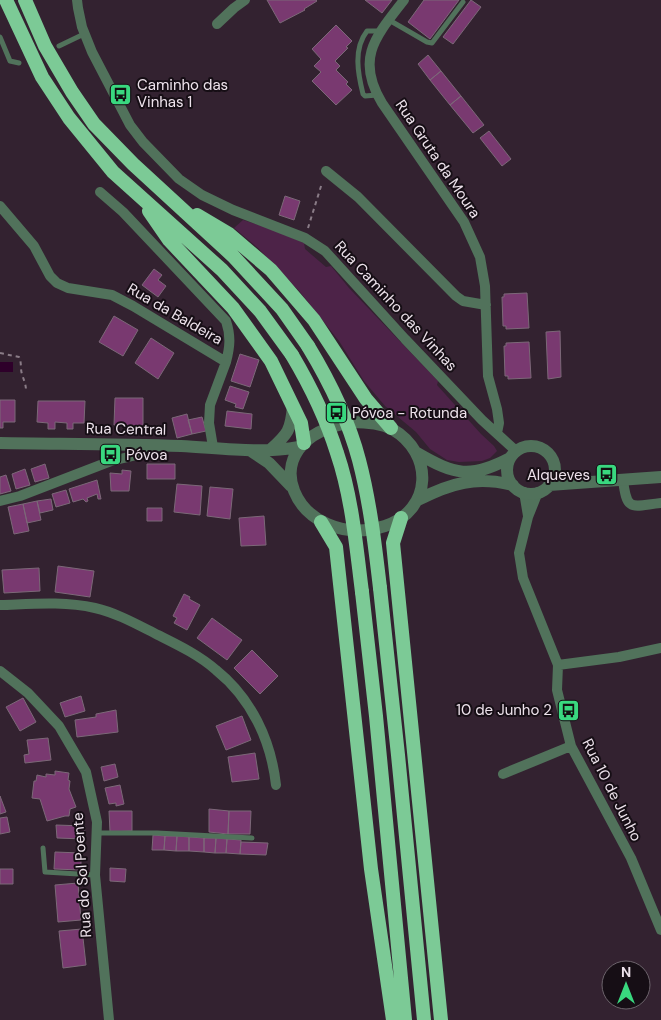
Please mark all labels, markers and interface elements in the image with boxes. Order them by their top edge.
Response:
place label: Caminho das Vinhas 1 [137,75,228,112]
bus stop icon: Caminho das Vinhas 1 [109,82,133,106]
street label: Rua Gruta da Moura [391,96,485,222]
street label: Rua Caminho das Vinhas [330,237,462,375]
street label: Rua da Baldeira [124,279,226,349]
bus stop icon: Póvoa - Rotunda [324,401,348,425]
place label: Póvoa - Rotunda [352,403,467,423]
street label: Rua Central [86,418,166,440]
bus stop icon: Póvoa [98,443,122,467]
place label: Póvoa [126,445,167,465]
bus stop icon: Alqueves [594,463,618,487]
place label: Alqueves [527,465,590,485]
bus stop icon: 10 de Junho 2 [556,698,580,722]
place label: 10 de Junho 2 [456,700,552,720]
street label: Rua 10 de Junho [577,735,647,845]
street label: Rua do Sol Poente [68,812,96,938]
north arrow [601,960,651,1010]
text: N [621,963,631,981]

